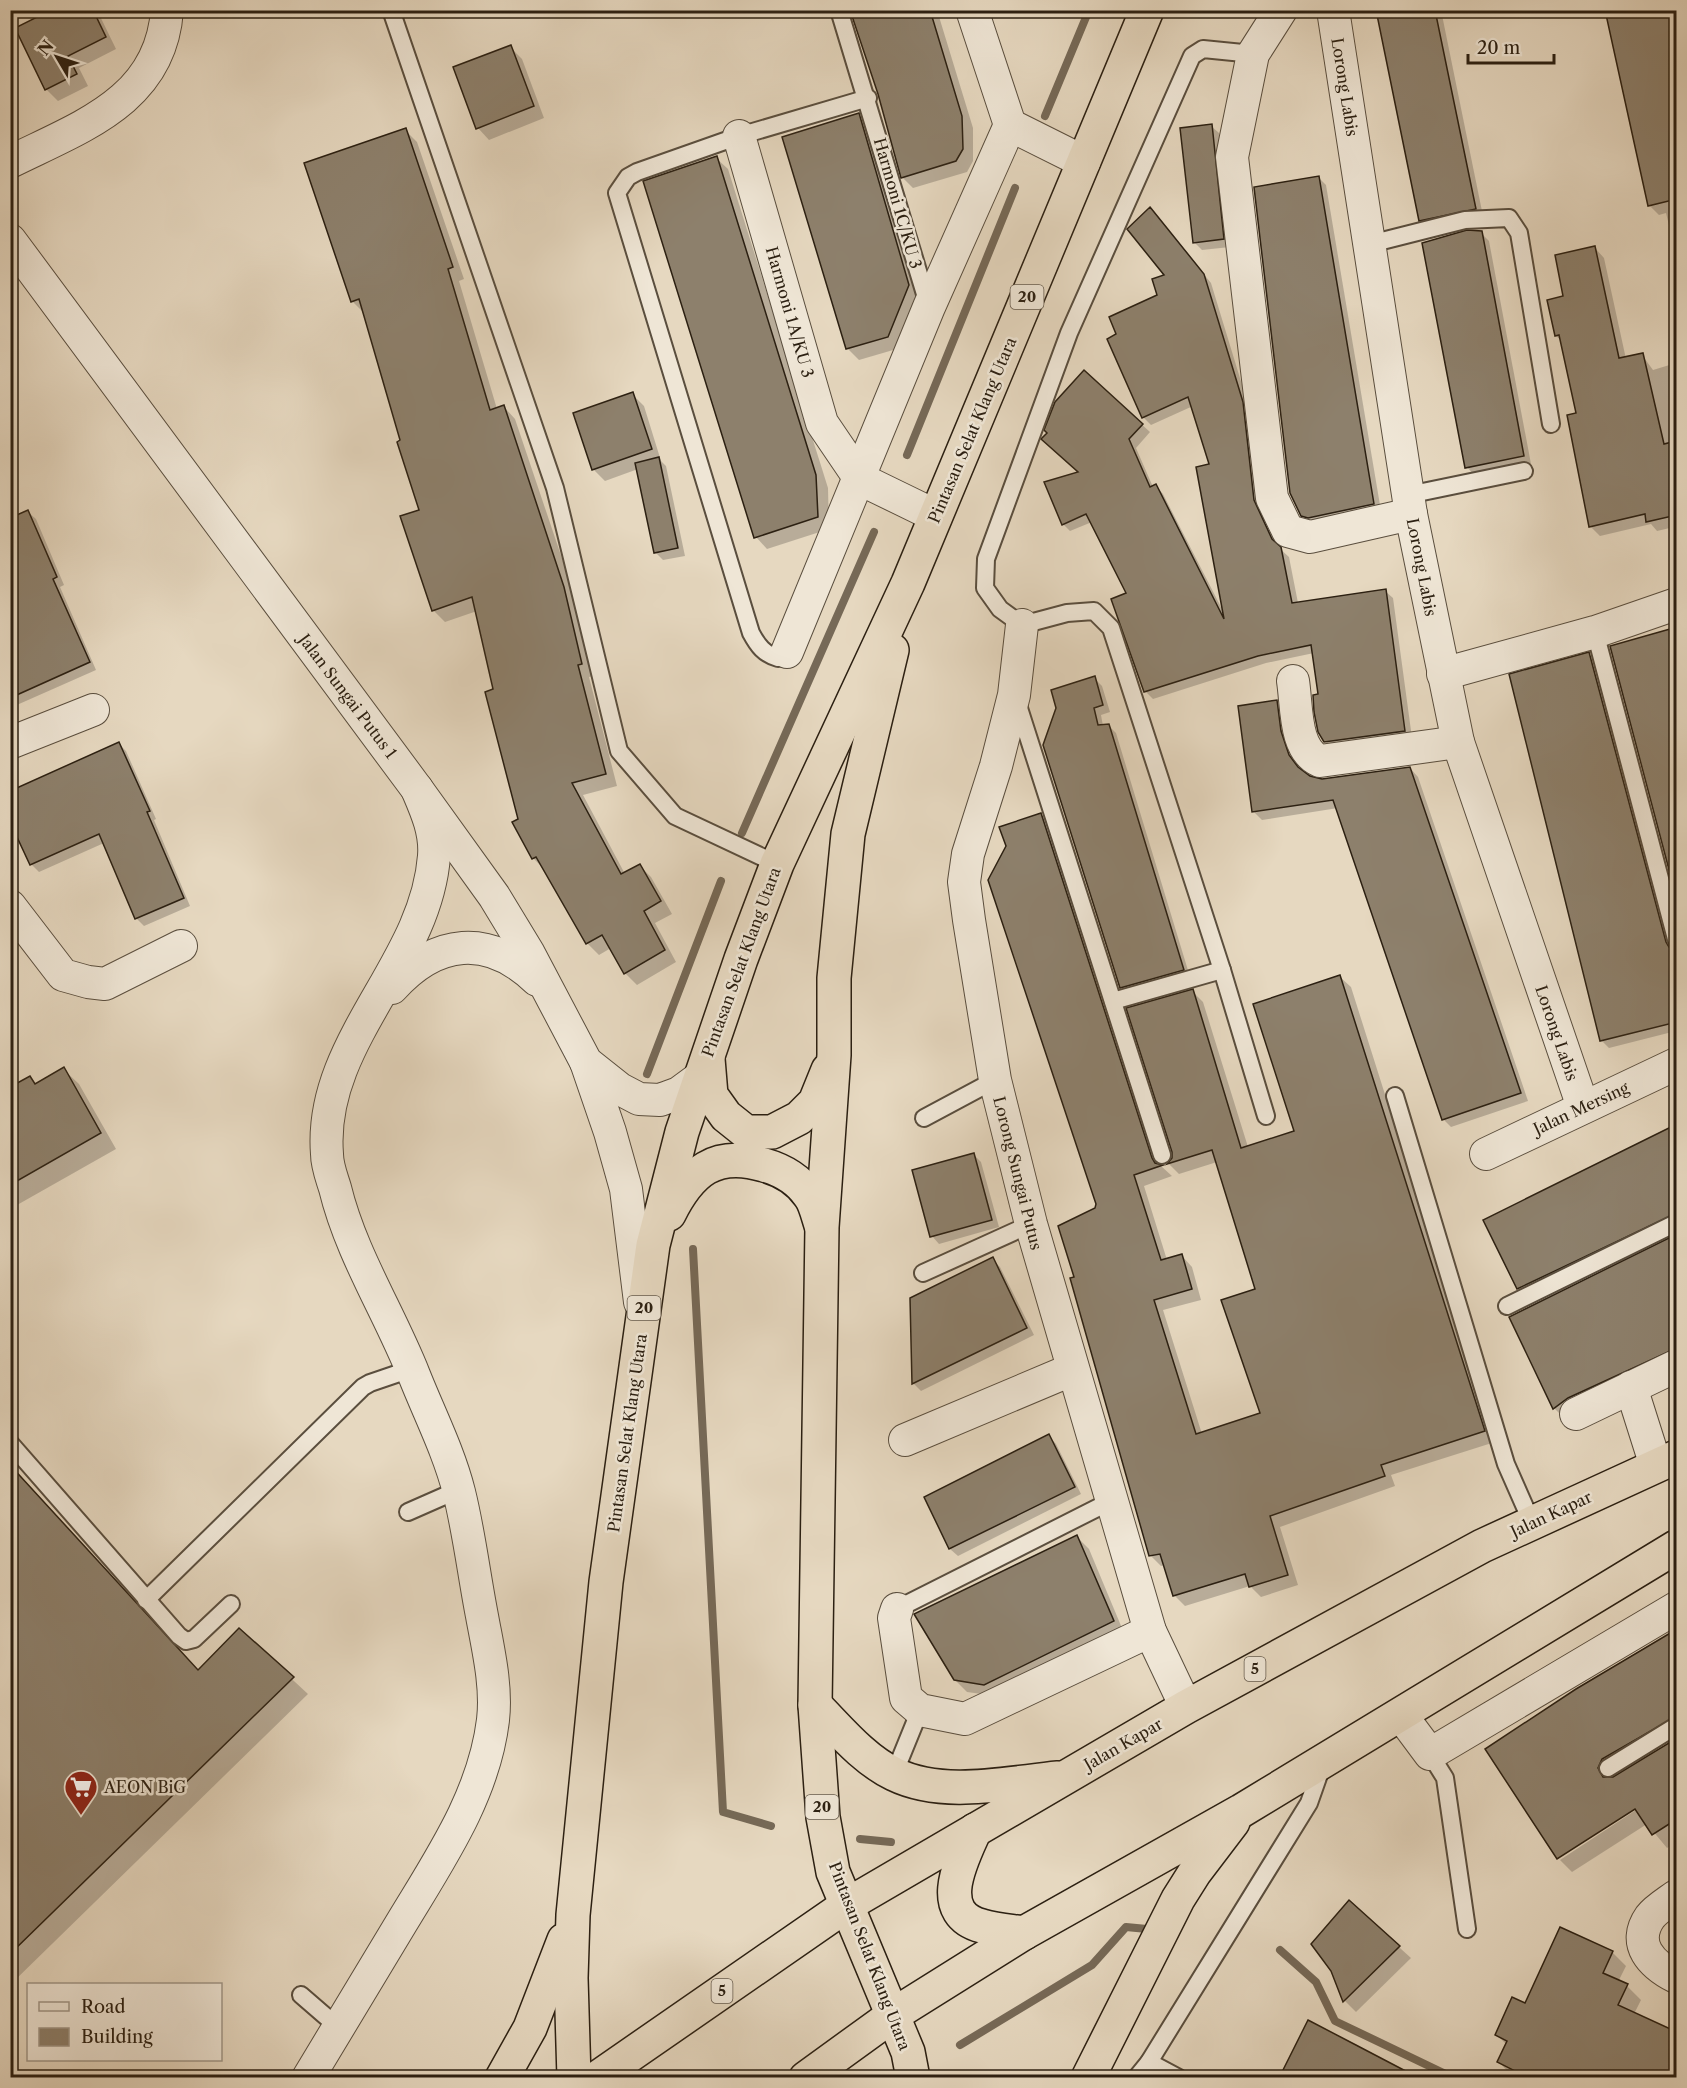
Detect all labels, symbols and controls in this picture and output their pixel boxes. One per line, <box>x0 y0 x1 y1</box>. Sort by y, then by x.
north arrow <box>27 27 87 87</box>
scale bar <box>1468 27 1554 65</box>
text: N <box>33 36 58 59</box>
street label: Lorong Labis <box>1327 36 1363 138</box>
text: 20 m <box>1477 37 1521 59</box>
street label: Harmoni 1C/KU 3 <box>870 135 926 271</box>
street label: Harmoni 1A/KU 3 <box>762 244 818 380</box>
road number: 20 <box>1010 285 1044 309</box>
street label: Pintasan Selat Klang Utara <box>924 333 1021 526</box>
street label: Lorong Labis <box>1403 516 1441 618</box>
street label: Jalan Sungai Putus 1 <box>293 627 401 762</box>
street label: Pintasan Selat Klang Utara <box>697 864 785 1060</box>
street label: Lorong Labis <box>1531 983 1583 1083</box>
street label: Jalan Mersing <box>1527 1077 1632 1140</box>
street label: Lorong Sungai Putus <box>989 1094 1047 1252</box>
road number: 20 <box>628 1296 660 1320</box>
street label: Pintasan Selat Klang Utara <box>603 1332 651 1534</box>
street label: Jalan Kapar <box>1504 1486 1595 1543</box>
road number: 5 <box>1244 1657 1266 1681</box>
street label: Jalan Kapar <box>1078 1713 1166 1776</box>
supermarket icon: AEON BiG <box>63 1769 99 1816</box>
place label: AEON BiG <box>103 1777 186 1797</box>
road number: 20 <box>806 1795 838 1819</box>
street label: Pintasan Selat Klang Utara <box>825 1859 915 2054</box>
road number: 5 <box>712 1979 732 2003</box>
legend <box>27 1983 222 2061</box>
text: Road <box>81 1996 126 2018</box>
text: Building <box>81 2026 153 2048</box>

